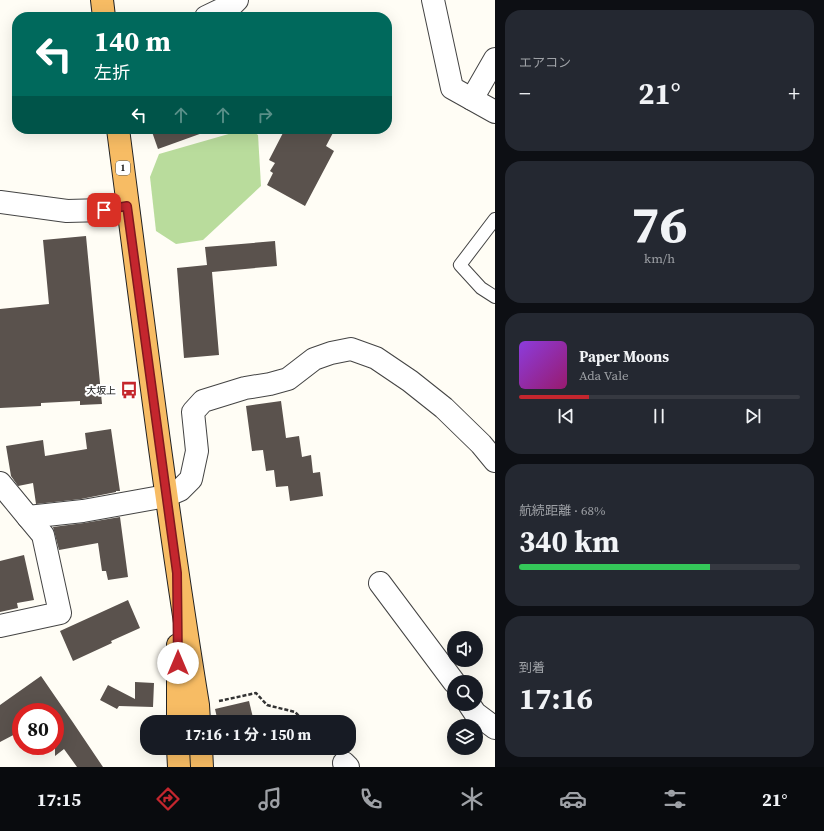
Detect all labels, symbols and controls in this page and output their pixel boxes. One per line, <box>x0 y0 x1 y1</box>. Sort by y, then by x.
text: 140 m <box>94 22 171 60</box>
icon: left <box>28 28 80 80</box>
text: エアコン <box>519 54 571 71</box>
text: 左折 <box>94 60 130 85</box>
text: 21° <box>638 73 681 114</box>
text: − <box>519 78 531 108</box>
text: + <box>788 78 800 108</box>
icon: left <box>128 104 150 126</box>
icon: ahead <box>170 104 192 126</box>
icon: ahead <box>212 104 234 126</box>
icon: right <box>254 104 276 126</box>
road number: 1 <box>116 161 130 175</box>
text: 76 <box>631 188 688 259</box>
pin <box>87 193 121 227</box>
icon: arrive <box>93 199 115 221</box>
text: km/h <box>644 250 675 267</box>
text: Paper Moons <box>579 346 669 367</box>
text: Ada Vale <box>579 367 629 384</box>
bus stop icon: 大坂上 <box>119 380 139 400</box>
place label: 大坂上 <box>86 384 116 397</box>
icon: previous <box>555 405 577 427</box>
icon: pause <box>648 405 670 427</box>
icon: next <box>742 405 764 427</box>
text: 航続距離 · 68% <box>519 502 605 519</box>
text: 340 km <box>519 521 619 562</box>
map controls <box>447 631 483 755</box>
button: sound <box>447 631 483 667</box>
position arrow <box>157 642 199 684</box>
text: 到着 <box>519 659 545 676</box>
button: search <box>447 675 483 711</box>
text: 17:16 <box>519 678 593 719</box>
speed limit sign: 80 <box>12 703 64 755</box>
button: layers <box>447 719 483 755</box>
text: 17:16 · 1 分 · 150 m <box>185 724 311 745</box>
icon: directions <box>154 785 182 813</box>
icon: music <box>256 785 284 813</box>
icon: phone <box>357 785 385 813</box>
icon: climate <box>458 785 486 813</box>
icon: car <box>559 785 587 813</box>
icon: filters <box>661 785 689 813</box>
text: 17:15 <box>37 787 81 812</box>
text: 21° <box>762 787 787 812</box>

